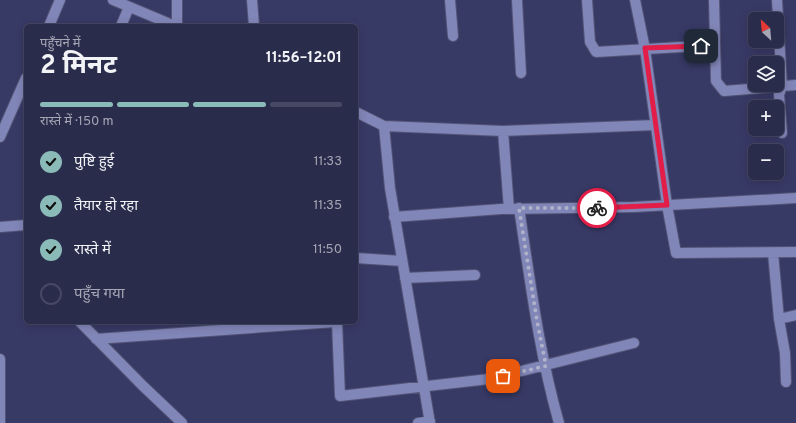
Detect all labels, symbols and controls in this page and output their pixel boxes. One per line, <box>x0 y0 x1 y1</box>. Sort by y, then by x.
north arrow <box>748 12 784 48</box>
map controls <box>748 12 784 180</box>
pin <box>684 29 718 63</box>
icon: home <box>690 35 712 57</box>
text: पहुँचने में <box>40 36 81 52</box>
text: 11:56–12:01 <box>266 49 342 68</box>
text: 2 मिनट <box>40 50 117 83</box>
button: layers <box>748 56 784 92</box>
button: + <box>748 100 784 136</box>
text: रास्ते में · 150 m <box>40 114 113 130</box>
button: − <box>748 144 784 180</box>
icon: check <box>40 151 62 173</box>
text: पुष्टि हुई <box>74 153 114 172</box>
text: 11:33 <box>314 154 342 170</box>
courier <box>577 188 617 228</box>
icon: check <box>40 195 62 217</box>
text: तैयार हो रहा <box>74 197 138 216</box>
icon: bike <box>586 197 608 219</box>
text: 11:35 <box>313 198 342 214</box>
icon: check <box>40 239 62 261</box>
text: रास्ते में <box>74 241 111 260</box>
text: 11:50 <box>313 242 342 258</box>
text: पहुँच गया <box>74 285 125 304</box>
pin <box>486 359 520 393</box>
icon: bag <box>492 365 514 387</box>

